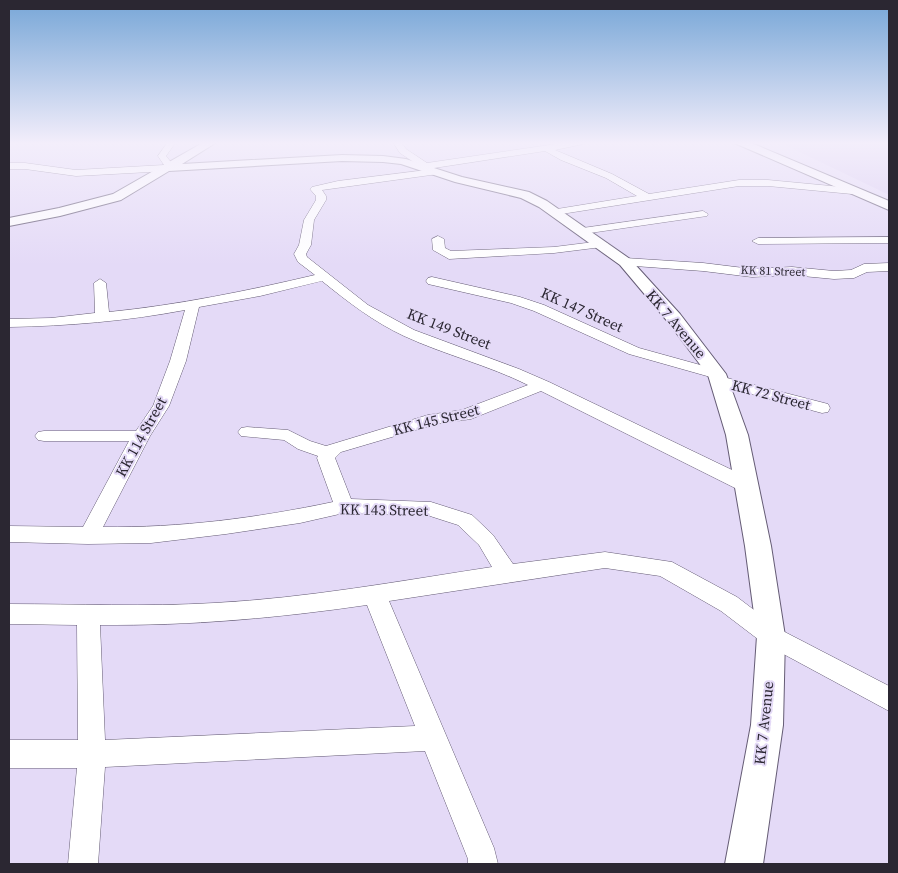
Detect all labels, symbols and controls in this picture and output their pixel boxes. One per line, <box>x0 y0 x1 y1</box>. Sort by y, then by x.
street label: KK 81 Street <box>740 262 806 280</box>
street label: KK 147 Street <box>538 282 627 337</box>
street label: KK 7 Avenue <box>641 285 712 363</box>
street label: KK 149 Street <box>404 303 494 354</box>
street label: KK 72 Street <box>729 374 813 415</box>
street label: KK 114 Street <box>110 393 171 480</box>
street label: KK 145 Street <box>391 399 481 440</box>
street label: KK 143 Street <box>340 498 428 521</box>
street label: KK 7 Avenue <box>749 680 778 766</box>

